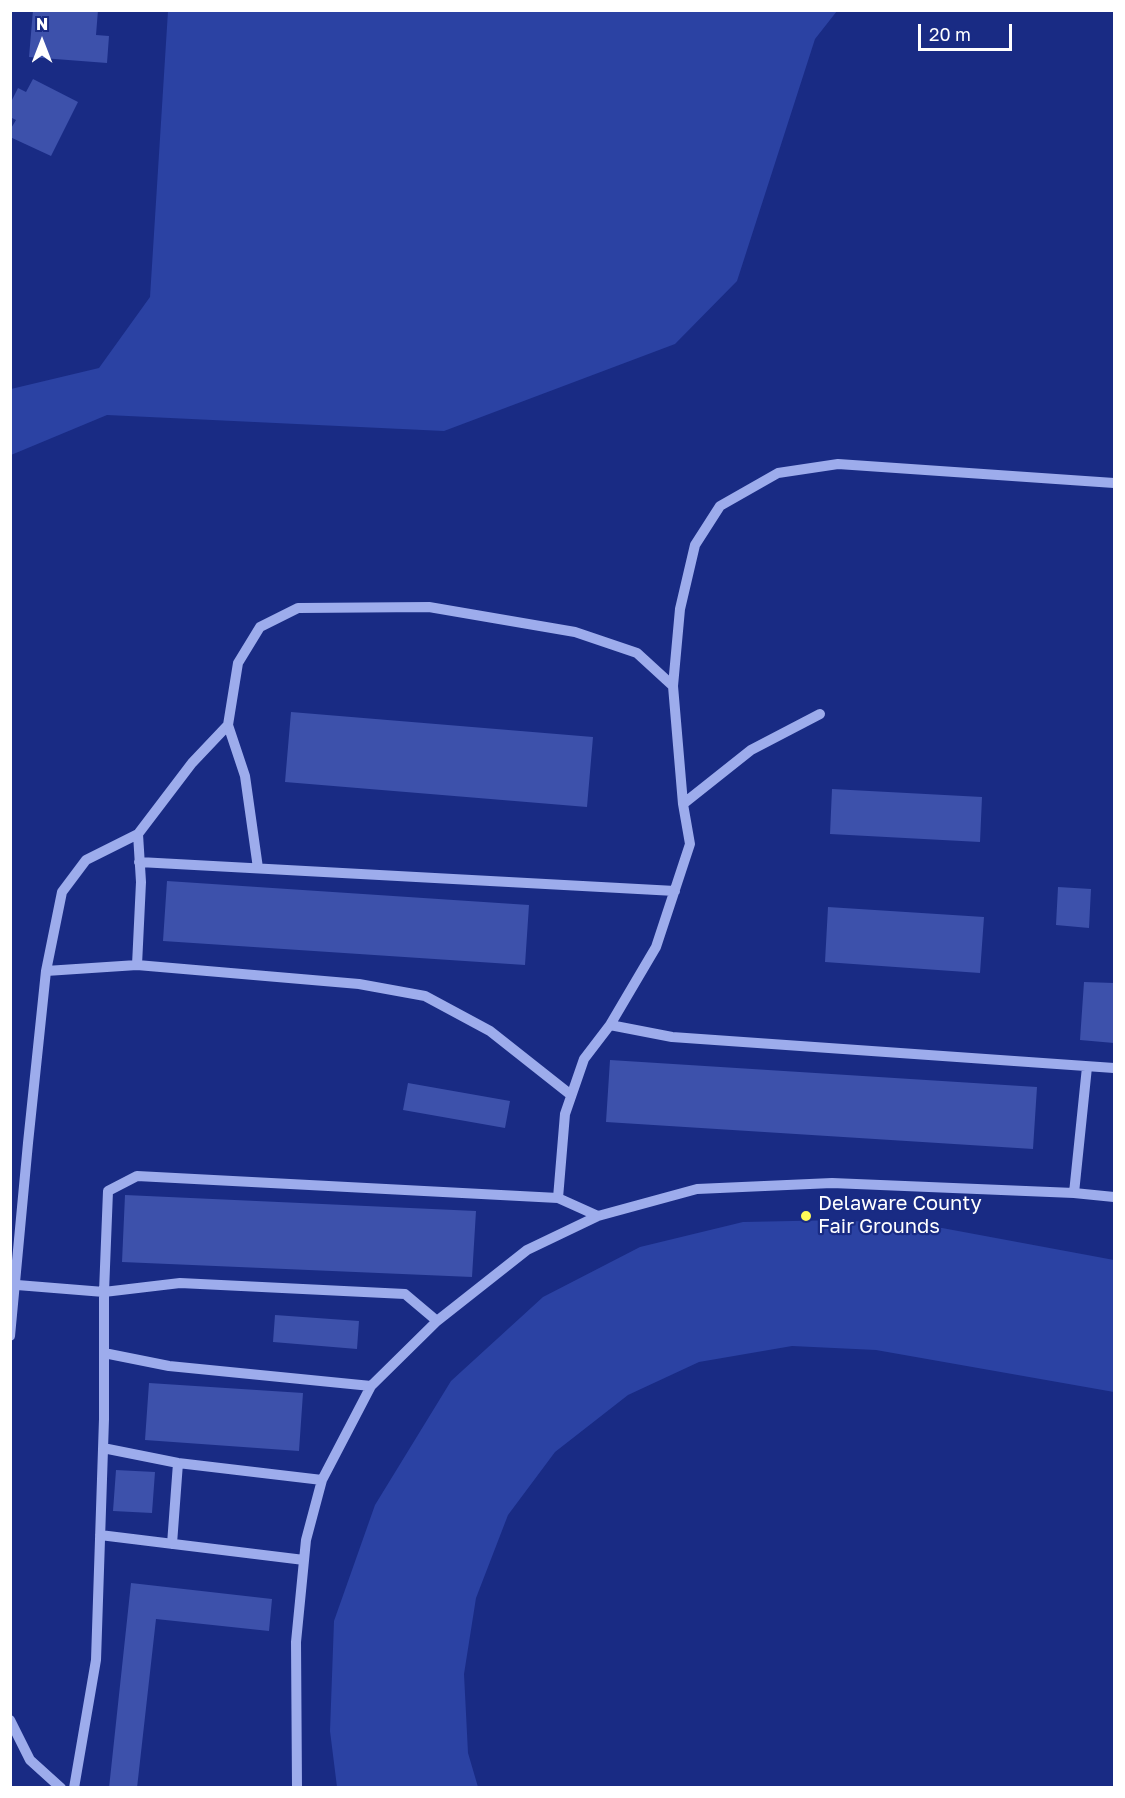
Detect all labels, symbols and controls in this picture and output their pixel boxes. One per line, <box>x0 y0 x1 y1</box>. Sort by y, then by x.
north arrow <box>12 12 72 72</box>
scale bar <box>921 12 1016 50</box>
text: N <box>36 14 48 34</box>
text: 20 m <box>929 23 971 45</box>
place label: Delaware County Fair Grounds <box>818 1192 982 1239</box>
marker: Delaware County Fair Grounds <box>799 1209 813 1223</box>

